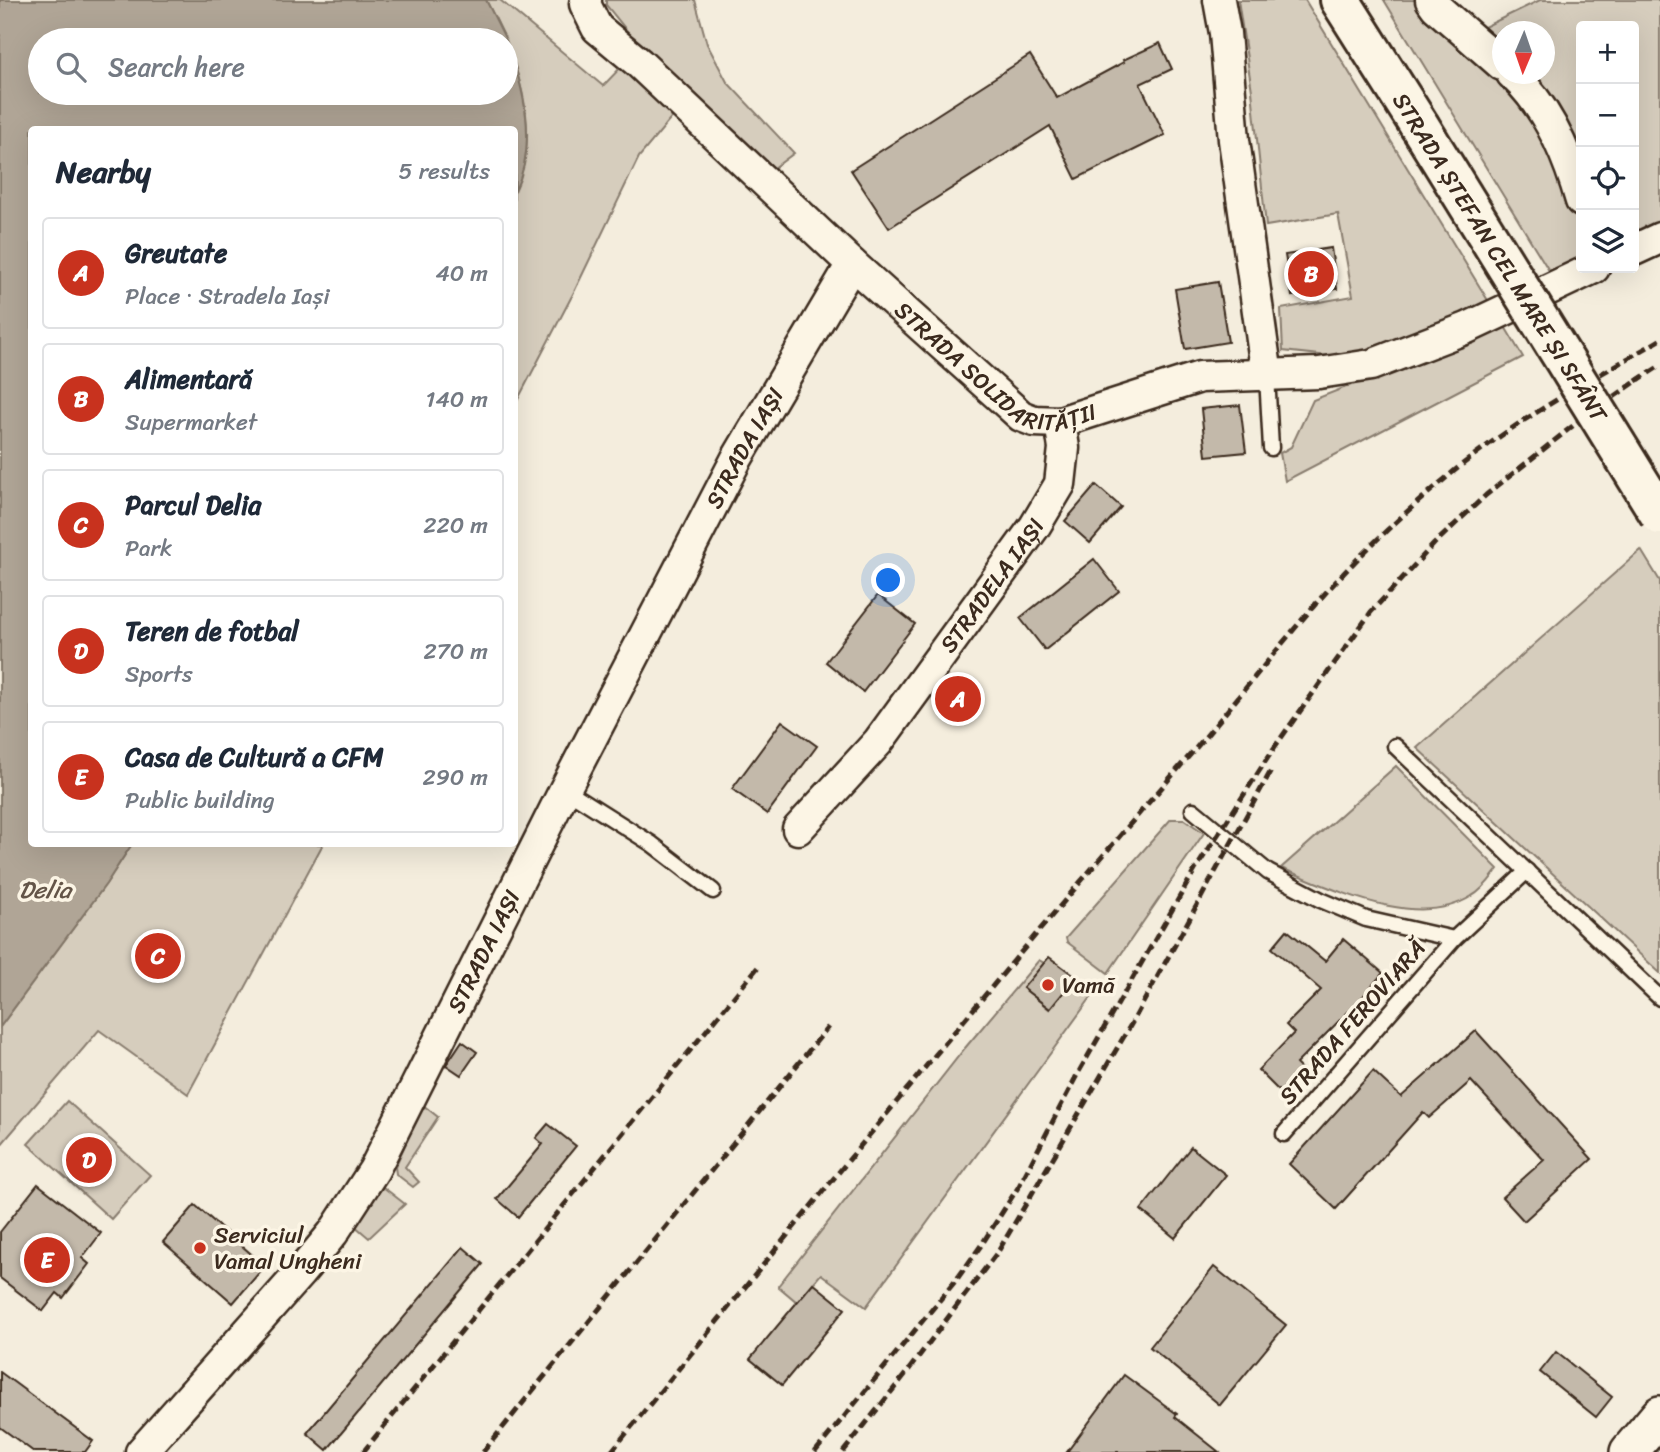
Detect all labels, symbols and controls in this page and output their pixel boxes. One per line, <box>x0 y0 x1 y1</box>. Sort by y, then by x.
north arrow <box>1492 21 1555 84</box>
map controls <box>1576 21 1639 273</box>
button: + <box>1576 21 1639 84</box>
search box <box>28 28 518 105</box>
text: Search here <box>108 44 245 90</box>
icon: search <box>52 48 90 86</box>
street label: STRADA ȘTEFAN CEL MARE ȘI SFÂNT <box>1381 84 1619 432</box>
button: − <box>1576 84 1639 147</box>
text: Nearby <box>56 145 151 199</box>
button: locate <box>1576 147 1639 210</box>
text: 5 results <box>399 151 490 192</box>
button: layers <box>1576 210 1639 273</box>
text: Greutate <box>125 230 227 276</box>
pin: B <box>1288 248 1334 300</box>
text: A <box>73 253 89 294</box>
text: 40 m <box>435 253 488 294</box>
text: Place · Stradela Iași <box>125 276 330 317</box>
street label: STRADA SOLIDARITĂȚII <box>885 291 1102 444</box>
text: Alimentară <box>125 356 252 402</box>
text: B <box>74 379 88 420</box>
text: 140 m <box>426 379 488 420</box>
street label: STRADA IAȘI <box>694 380 796 516</box>
text: Supermarket <box>125 402 257 443</box>
text: Parcul Delia <box>125 482 261 528</box>
text: C <box>74 505 88 546</box>
text: 220 m <box>423 505 488 546</box>
street label: STRADELA IAȘI <box>929 510 1056 662</box>
text: Park <box>125 528 172 569</box>
your location <box>871 563 905 597</box>
text: Teren de fotbal <box>125 608 299 654</box>
text: D <box>74 631 88 672</box>
text: 270 m <box>423 631 488 672</box>
text: Sports <box>125 654 193 695</box>
pin: A <box>935 673 981 725</box>
text: Casa de Cultură a CFM <box>125 734 384 780</box>
text: E <box>75 757 87 798</box>
text: 290 m <box>422 757 488 798</box>
text: Public building <box>125 780 275 821</box>
water label: Delia <box>19 869 73 911</box>
street label: STRADA IAȘI <box>436 883 532 1021</box>
street label: STRADA FEROVIARĂ <box>1268 929 1438 1115</box>
pin: C <box>135 930 181 982</box>
place label: Vamă <box>1062 965 1116 1006</box>
marker: Vamă <box>1040 977 1056 993</box>
pin: D <box>66 1134 112 1186</box>
place label: Serviciul Vamal Ungheni <box>214 1215 362 1282</box>
pin: E <box>24 1234 70 1286</box>
marker: Serviciul Vamal Ungheni <box>192 1240 208 1256</box>

